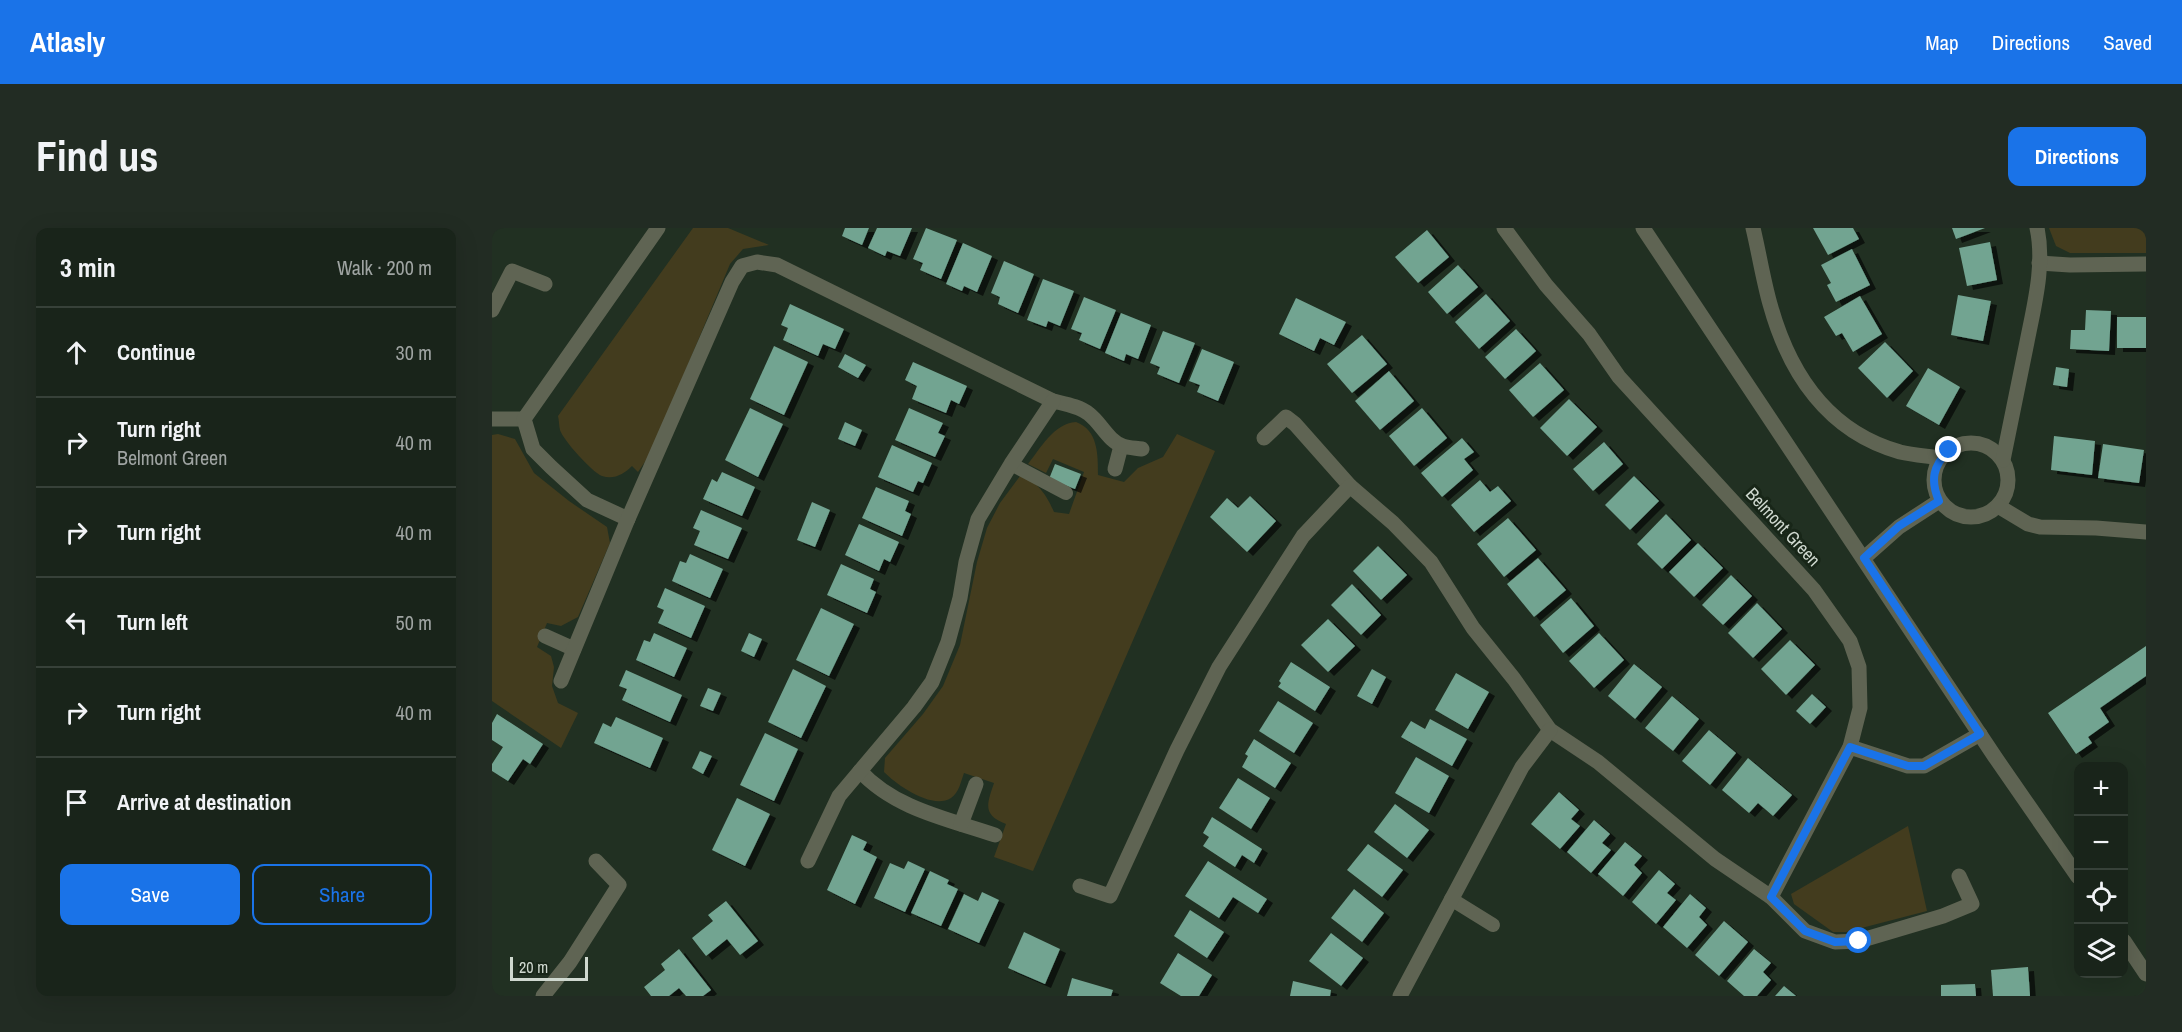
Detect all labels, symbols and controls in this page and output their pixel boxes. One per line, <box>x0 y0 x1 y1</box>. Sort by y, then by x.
text: Atlasly <box>30 23 105 61</box>
text: Map <box>1925 28 1959 57</box>
text: Directions <box>1992 28 2070 57</box>
text: Saved <box>2103 28 2152 57</box>
button: Directions <box>2008 127 2146 186</box>
text: Find us <box>36 128 158 184</box>
text: 3 min <box>60 250 116 285</box>
text: Walk · 200 m <box>337 254 432 281</box>
icon: ahead <box>60 336 93 369</box>
text: Continue <box>117 337 195 367</box>
text: 30 m <box>396 339 432 366</box>
text: Turn right <box>117 414 201 444</box>
icon: right <box>60 426 93 459</box>
text: 40 m <box>396 429 432 456</box>
route end <box>1935 436 1961 462</box>
text: Belmont Green <box>117 444 227 471</box>
street label: Belmont Green <box>1740 482 1826 571</box>
icon: right <box>60 516 93 549</box>
text: Turn right <box>117 517 201 547</box>
text: 40 m <box>396 519 432 546</box>
icon: left <box>60 606 93 639</box>
text: Turn left <box>117 607 188 637</box>
text: 50 m <box>396 609 432 636</box>
icon: right <box>60 696 93 729</box>
text: Turn right <box>117 697 201 727</box>
text: 40 m <box>396 699 432 726</box>
map controls <box>2074 762 2128 978</box>
button: + <box>2074 762 2128 816</box>
icon: arrive <box>60 786 93 819</box>
text: Arrive at destination <box>117 787 291 817</box>
button: − <box>2074 816 2128 870</box>
button: Save <box>60 864 240 925</box>
button: Share <box>252 864 432 925</box>
button: locate <box>2074 870 2128 924</box>
button: layers <box>2074 924 2128 978</box>
route start <box>1845 927 1871 953</box>
scale bar <box>510 954 588 982</box>
text: 20 m <box>519 956 548 978</box>

